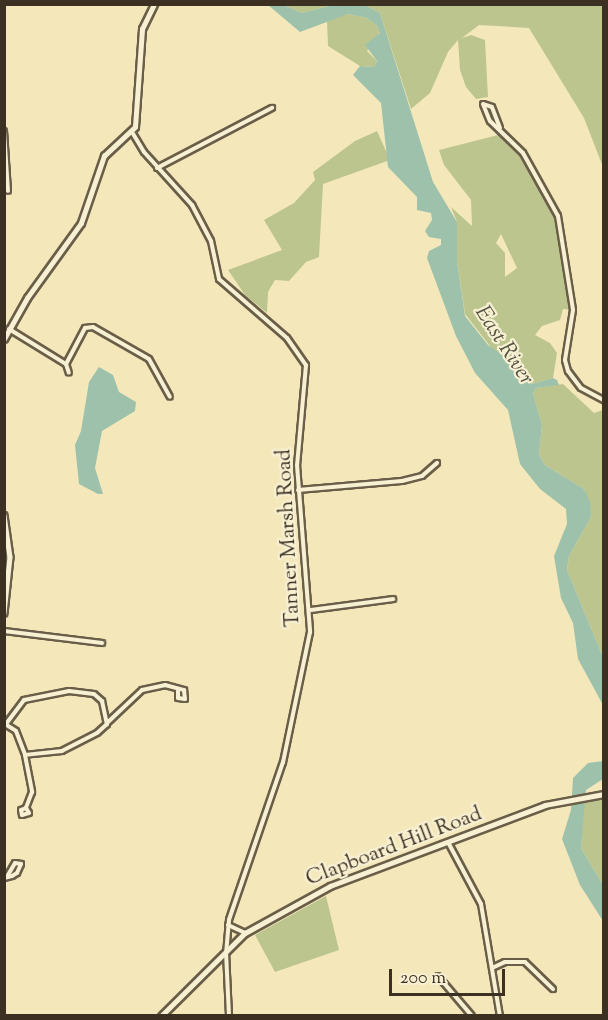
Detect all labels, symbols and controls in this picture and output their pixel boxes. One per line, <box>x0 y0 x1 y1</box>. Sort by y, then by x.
water label: East River <box>468 301 538 391</box>
street label: Tanner Marsh Road <box>272 448 306 628</box>
street label: Clapboard Hill Road <box>303 802 485 892</box>
scale bar <box>392 957 508 995</box>
text: 200 m <box>400 966 446 992</box>

